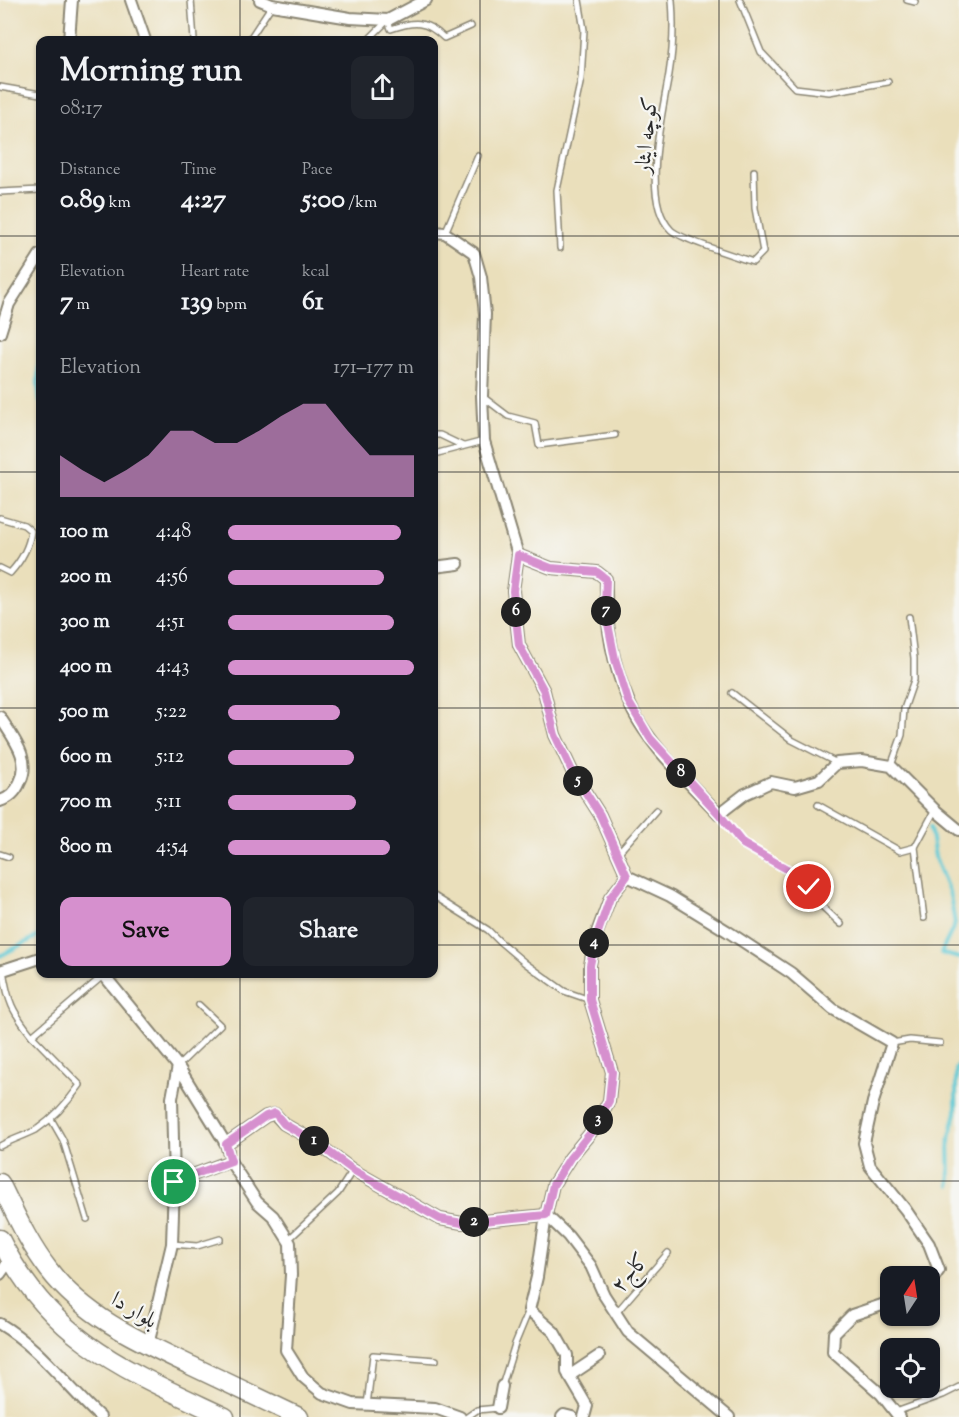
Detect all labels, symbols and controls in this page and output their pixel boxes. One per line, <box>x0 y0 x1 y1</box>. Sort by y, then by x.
text: Morning run <box>60 48 242 96</box>
button: share <box>351 56 414 119</box>
text: 08:17 <box>60 95 103 124</box>
street label: کوچه ایثار <box>628 95 668 177</box>
text: Distance <box>60 159 120 182</box>
text: Time <box>181 159 217 182</box>
text: Pace <box>302 159 333 182</box>
text: 0.89 <box>60 182 105 219</box>
text: 4:27 <box>181 182 226 219</box>
text: 5:00 <box>302 182 345 219</box>
text: km <box>105 192 131 215</box>
text: /km <box>345 192 377 215</box>
text: Elevation <box>60 261 125 284</box>
text: Heart rate <box>181 261 249 284</box>
text: kcal <box>302 261 330 284</box>
text: 7 <box>60 284 73 321</box>
text: 139 <box>181 284 213 321</box>
text: 61 <box>302 284 324 321</box>
text: m <box>73 294 90 317</box>
text: bpm <box>213 294 247 317</box>
text: Elevation <box>60 354 141 383</box>
text: 171–177 m <box>333 354 414 383</box>
text: 100 m <box>60 518 109 547</box>
text: 4:48 <box>156 518 191 547</box>
text: 200 m <box>60 563 111 592</box>
text: 4:56 <box>156 563 188 592</box>
pin: 7 <box>591 596 621 626</box>
pin: 6 <box>501 597 531 627</box>
text: 7 <box>602 599 610 622</box>
text: 6 <box>512 600 520 623</box>
text: 300 m <box>60 608 110 637</box>
text: 4:51 <box>156 608 185 637</box>
text: 400 m <box>60 653 112 682</box>
text: 4:43 <box>156 653 189 682</box>
text: 500 m <box>60 698 109 727</box>
text: 5:22 <box>156 698 187 727</box>
text: 600 m <box>60 743 112 772</box>
text: 5:12 <box>156 743 184 772</box>
pin: 8 <box>666 758 696 788</box>
text: 8 <box>677 761 685 784</box>
pin: 5 <box>563 766 593 796</box>
text: 5 <box>575 769 581 792</box>
text: 700 m <box>60 788 112 817</box>
text: 5:11 <box>156 788 182 817</box>
text: 800 m <box>60 833 112 862</box>
text: 4:54 <box>156 833 188 862</box>
pin <box>783 861 834 912</box>
icon: check <box>792 870 825 903</box>
button: Save <box>60 897 231 966</box>
button: Share <box>243 897 414 966</box>
pin: 4 <box>579 928 609 958</box>
text: 4 <box>590 931 598 954</box>
pin: 3 <box>583 1105 613 1135</box>
text: 3 <box>595 1108 601 1131</box>
pin: 1 <box>299 1126 329 1156</box>
text: 1 <box>311 1129 317 1152</box>
pin <box>148 1156 199 1207</box>
icon: arrive <box>157 1165 190 1198</box>
pin: 2 <box>459 1207 489 1237</box>
text: 2 <box>470 1210 478 1233</box>
street label: کاج۲ <box>605 1247 659 1302</box>
north arrow <box>880 1266 940 1326</box>
map controls <box>880 1266 940 1398</box>
street label: بلوار دا <box>104 1285 163 1338</box>
button: locate <box>880 1338 940 1398</box>

